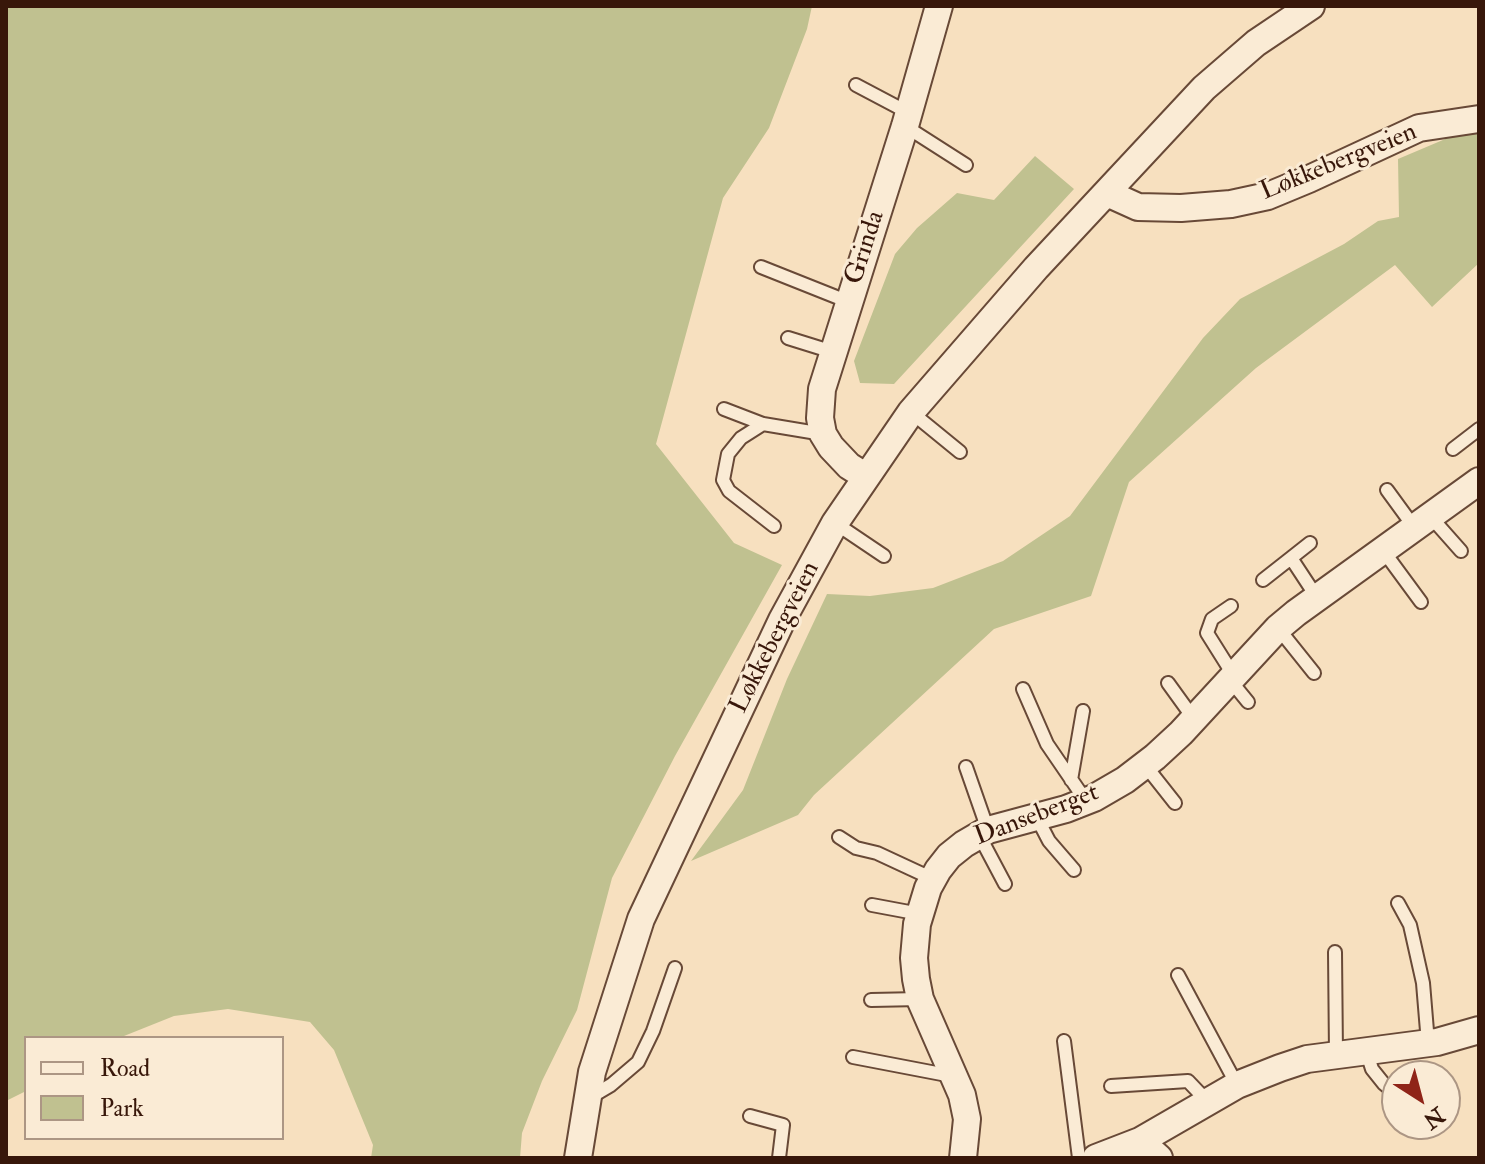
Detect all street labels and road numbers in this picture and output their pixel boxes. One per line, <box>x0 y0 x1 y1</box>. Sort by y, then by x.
street label: Løkkebergveien <box>1256 117 1422 209</box>
street label: Grinda <box>840 207 892 289</box>
street label: Løkkebergveien <box>724 557 828 719</box>
street label: Danseberget <box>971 778 1103 854</box>

